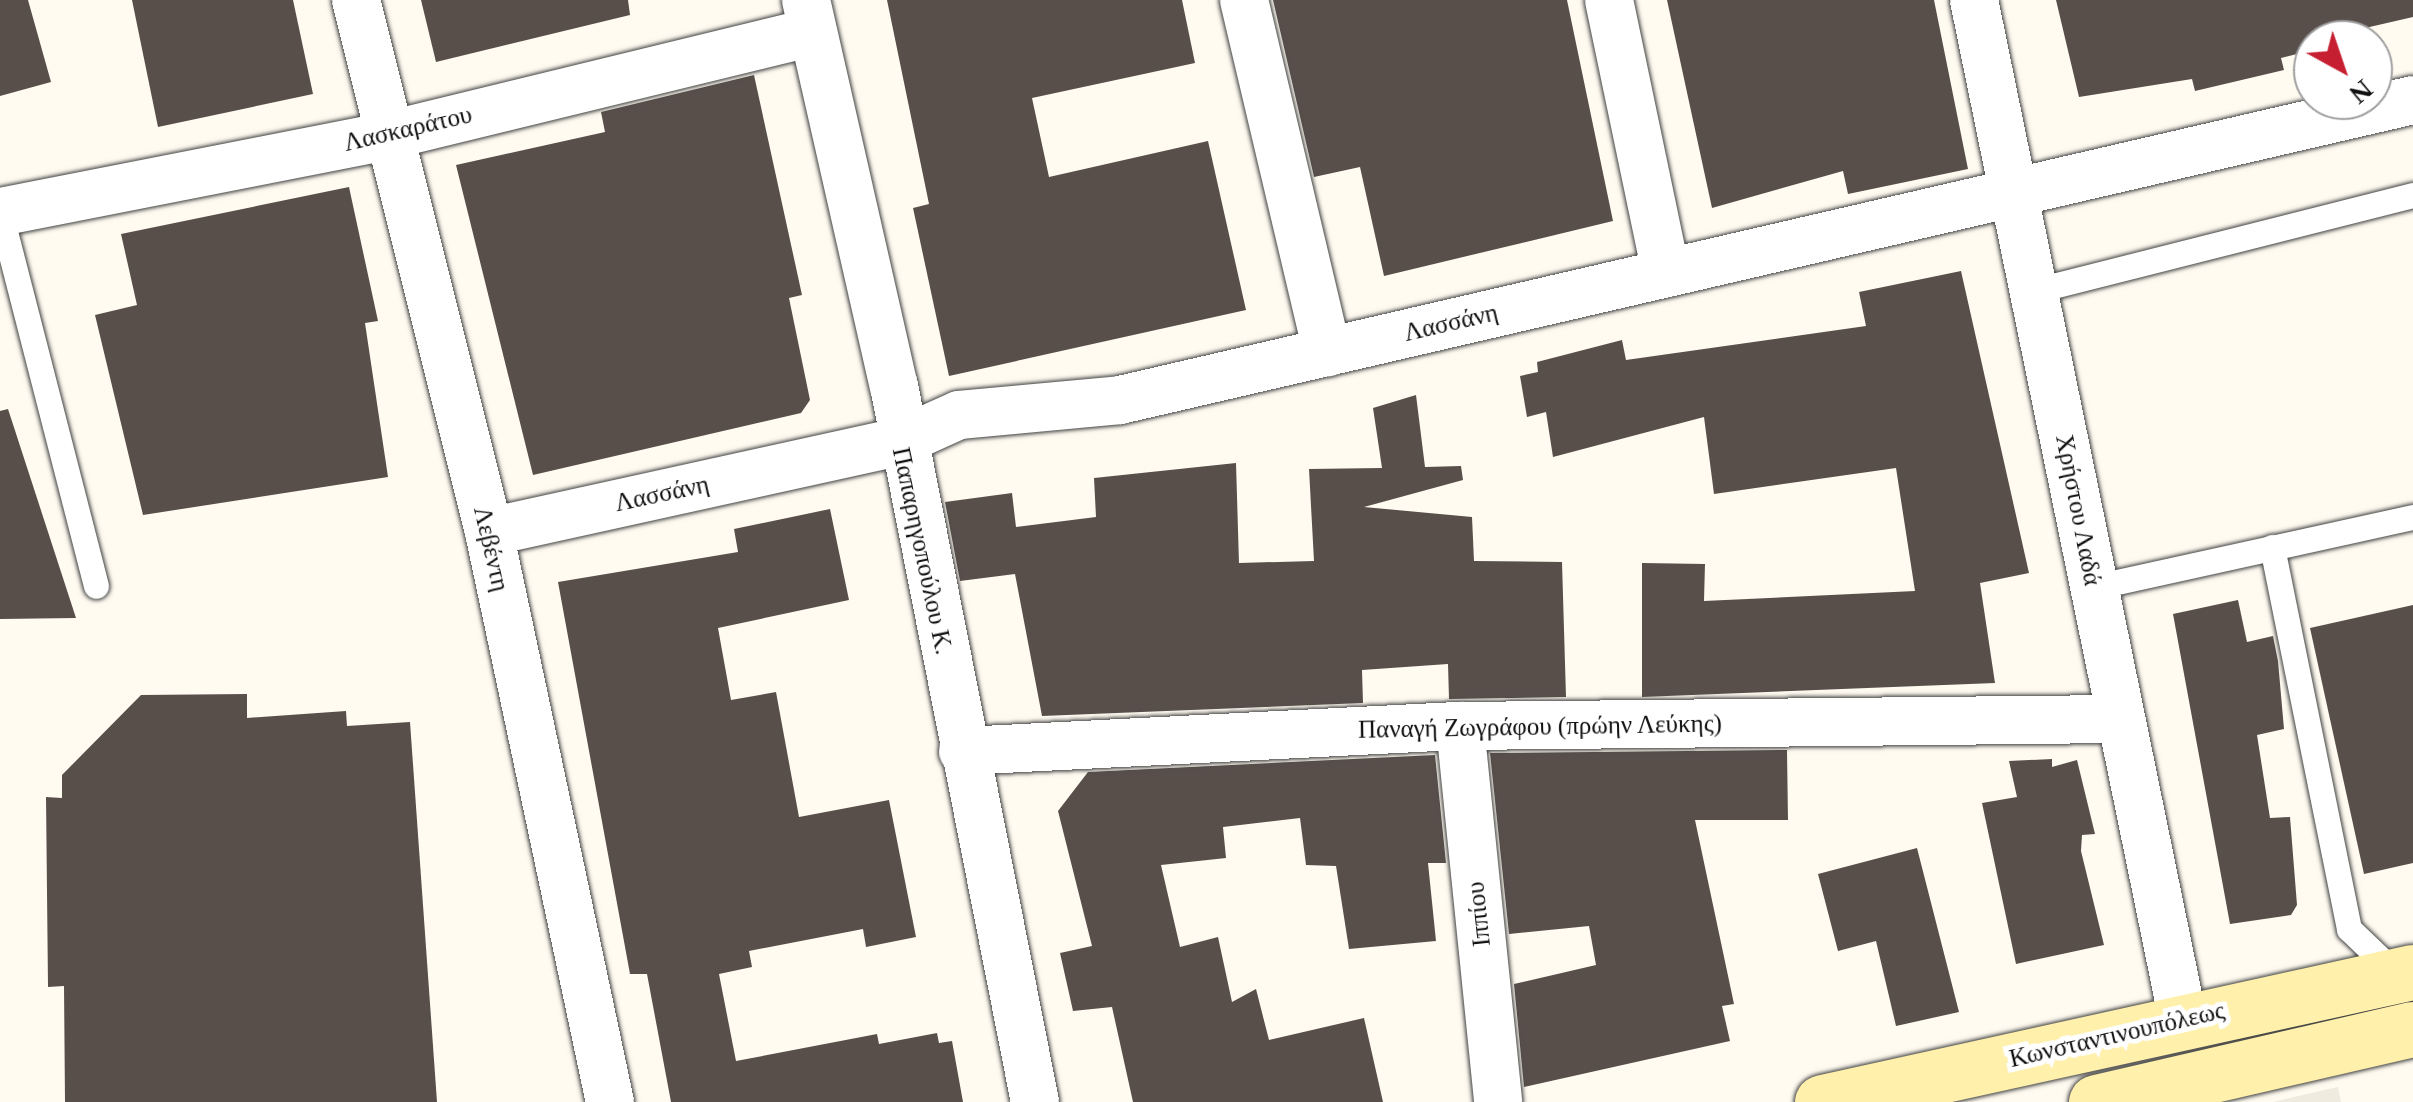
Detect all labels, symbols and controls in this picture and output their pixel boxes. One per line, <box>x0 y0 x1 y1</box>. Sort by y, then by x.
north arrow <box>2293 20 2393 120</box>
text: N <box>2344 73 2379 110</box>
street label: Λασκαράτου <box>341 100 475 158</box>
street label: Λασσάνη <box>1401 298 1501 348</box>
street label: Χρήστου Λαδά <box>2049 431 2107 589</box>
street label: Παπαρηγοπούλου Κ. <box>885 445 959 657</box>
street label: Λασσάνη <box>612 469 712 519</box>
street label: Λεβέντη <box>467 504 515 594</box>
street label: Παναγή Ζωγράφου (πρώην Λεύκης) <box>1357 709 1723 745</box>
street label: Ιππίου <box>1461 880 1497 948</box>
street label: Κωνσταντινουπόλεως <box>2007 996 2227 1074</box>

